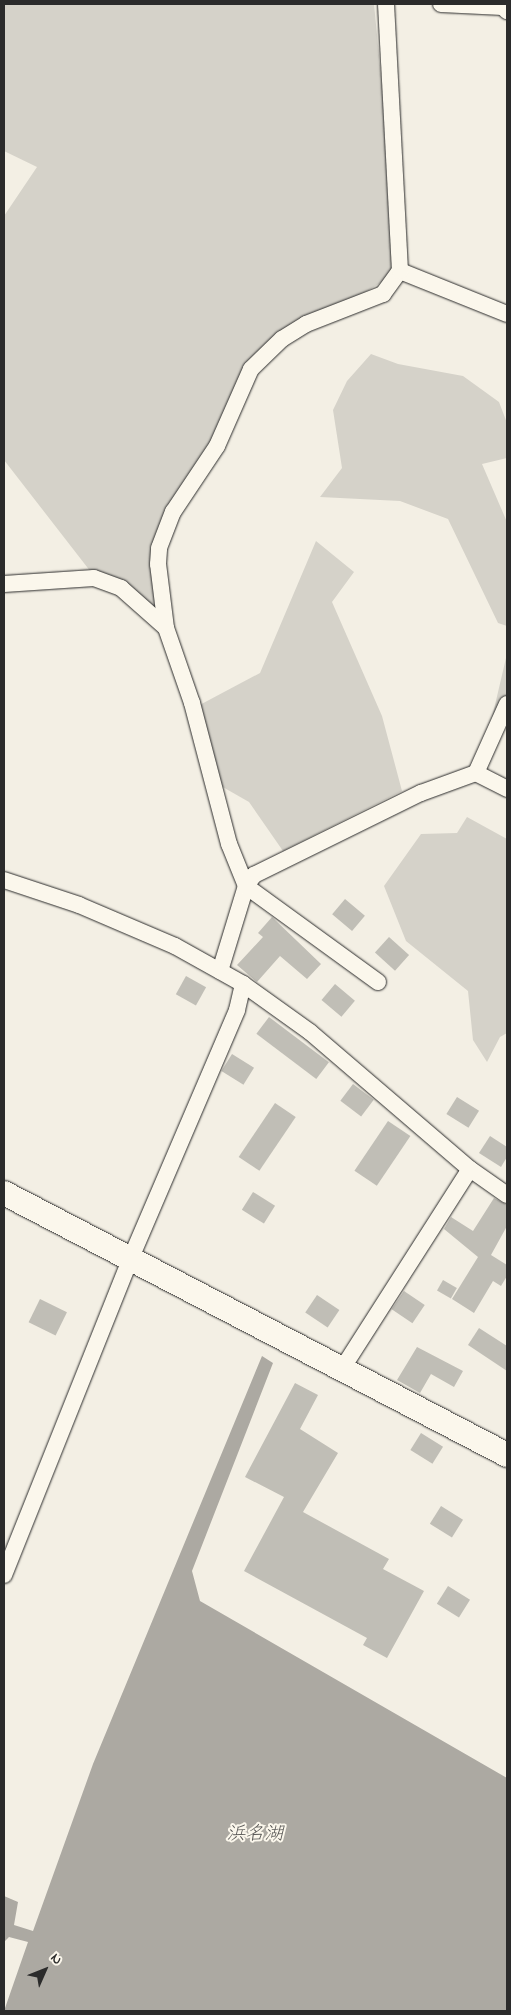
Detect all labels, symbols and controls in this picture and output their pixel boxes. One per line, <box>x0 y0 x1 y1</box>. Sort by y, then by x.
water label: 浜名湖 <box>227 1824 283 1846</box>
north arrow <box>20 1945 70 1995</box>
text: N <box>45 1949 67 1970</box>

